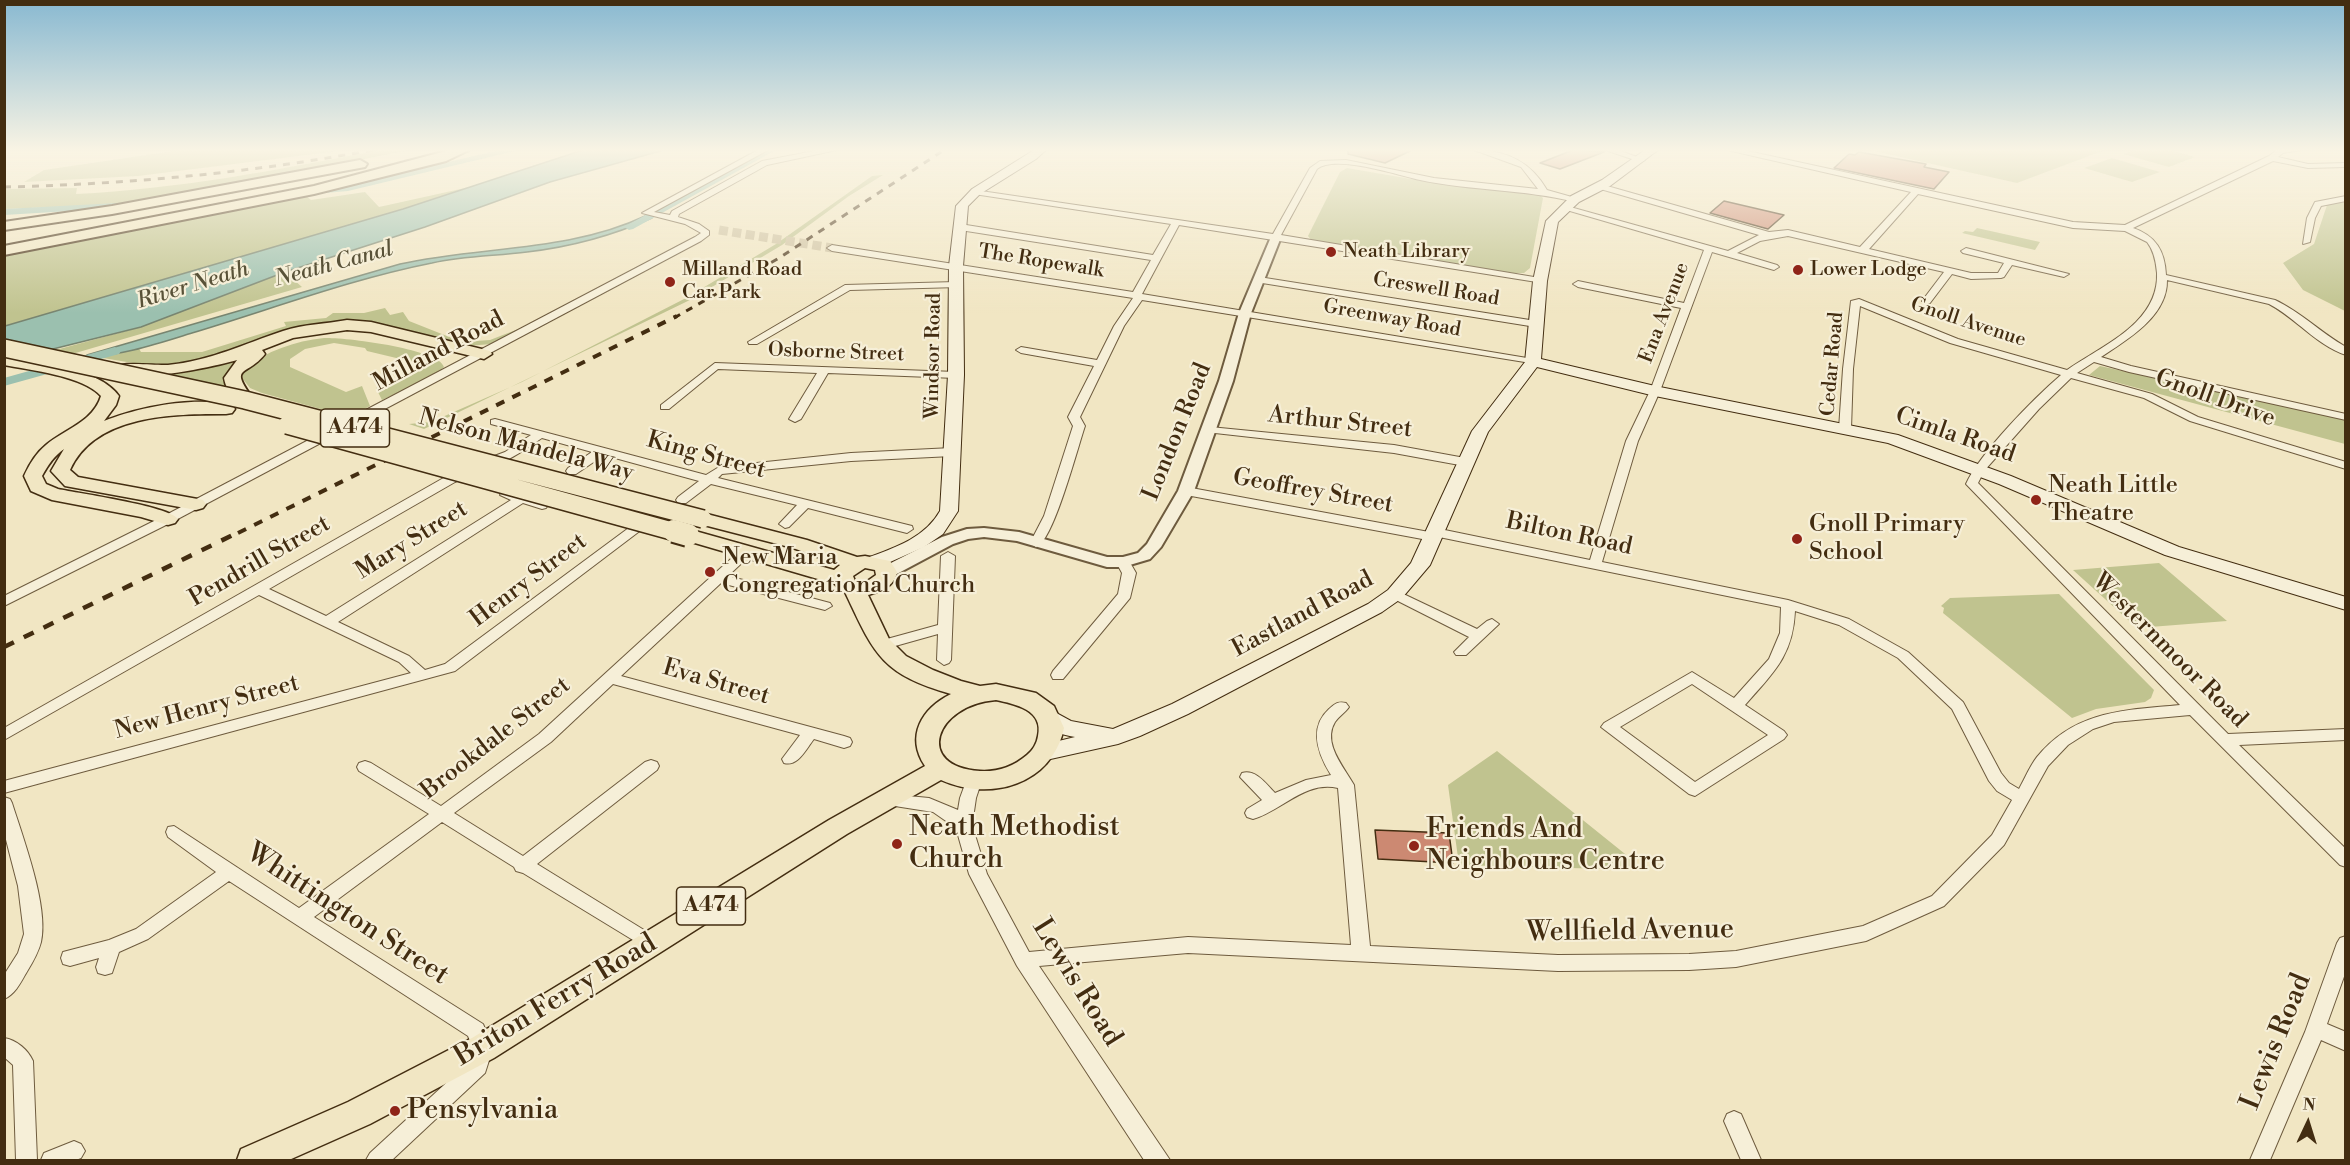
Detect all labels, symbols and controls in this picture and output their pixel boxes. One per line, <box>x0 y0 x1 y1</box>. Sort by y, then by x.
water label: Neath Canal <box>272 236 396 294</box>
street label: The Ropewalk <box>977 240 1105 284</box>
place label: Neath Library <box>1343 240 1470 264</box>
marker: Neath Library <box>1324 245 1338 259</box>
water label: River Neath <box>134 256 252 316</box>
place label: Milland Road Car Park <box>682 258 802 305</box>
place label: Lower Lodge <box>1810 258 1927 282</box>
street label: Ena Avenue <box>1635 259 1695 367</box>
marker: Lower Lodge <box>1791 263 1805 277</box>
street label: Creswell Road <box>1371 268 1501 312</box>
marker: Milland Road Car Park <box>663 275 677 289</box>
street label: Windsor Road <box>921 293 947 419</box>
street label: Gnoll Avenue <box>1907 293 2029 353</box>
street label: Greenway Road <box>1321 295 1463 343</box>
street label: Milland Road <box>369 305 509 399</box>
street label: Cedar Road <box>1816 311 1850 417</box>
street label: Osborne Street <box>767 339 905 367</box>
street label: London Road <box>1137 359 1219 505</box>
street label: Gnoll Drive <box>2151 364 2279 434</box>
street label: Arthur Street <box>1267 401 1413 445</box>
street label: Cimla Road <box>1891 402 2019 470</box>
street label: Nelson Mandela Way <box>415 403 637 489</box>
road number: A474 <box>320 409 389 447</box>
street label: King Street <box>643 426 769 486</box>
street label: Geoffrey Street <box>1231 464 1395 520</box>
place label: Neath Little Theatre <box>2048 472 2178 528</box>
marker: Neath Little Theatre <box>2029 493 2043 507</box>
street label: Mary Street <box>351 495 473 587</box>
street label: Bilton Road <box>1503 508 1635 562</box>
street label: Pendrill Street <box>184 510 336 614</box>
place label: Gnoll Primary School <box>1809 511 1965 567</box>
street label: Henry Street <box>465 528 593 634</box>
marker: Gnoll Primary School <box>1790 532 1804 546</box>
place label: New Maria Congregational Church <box>722 544 975 600</box>
marker: New Maria Congregational Church <box>703 565 717 579</box>
street label: Eastland Road <box>1227 566 1379 664</box>
street label: Westernmoor Road <box>2085 567 2253 735</box>
street label: Eva Street <box>659 654 773 712</box>
street label: New Henry Street <box>112 670 302 746</box>
street label: Brookdale Street <box>416 672 576 806</box>
place label: Neath Methodist Church <box>909 811 1120 877</box>
place label: Friends And Neighbours Centre <box>1426 813 1665 879</box>
street label: Whittington Street <box>239 837 455 993</box>
marker: Neath Methodist Church <box>890 837 904 851</box>
marker: Friends And Neighbours Centre <box>1407 839 1421 853</box>
road number: A474 <box>676 887 746 925</box>
street label: Lewis Road <box>1024 913 1128 1053</box>
street label: Wellfield Avenue <box>1526 913 1734 951</box>
street label: Briton Ferry Road <box>449 927 663 1075</box>
street label: Lewis Road <box>2234 969 2320 1115</box>
north arrow <box>2278 1093 2338 1153</box>
place label: Pensylvania <box>407 1094 558 1128</box>
text: N <box>2302 1095 2316 1115</box>
marker: Pensylvania <box>388 1104 402 1118</box>

